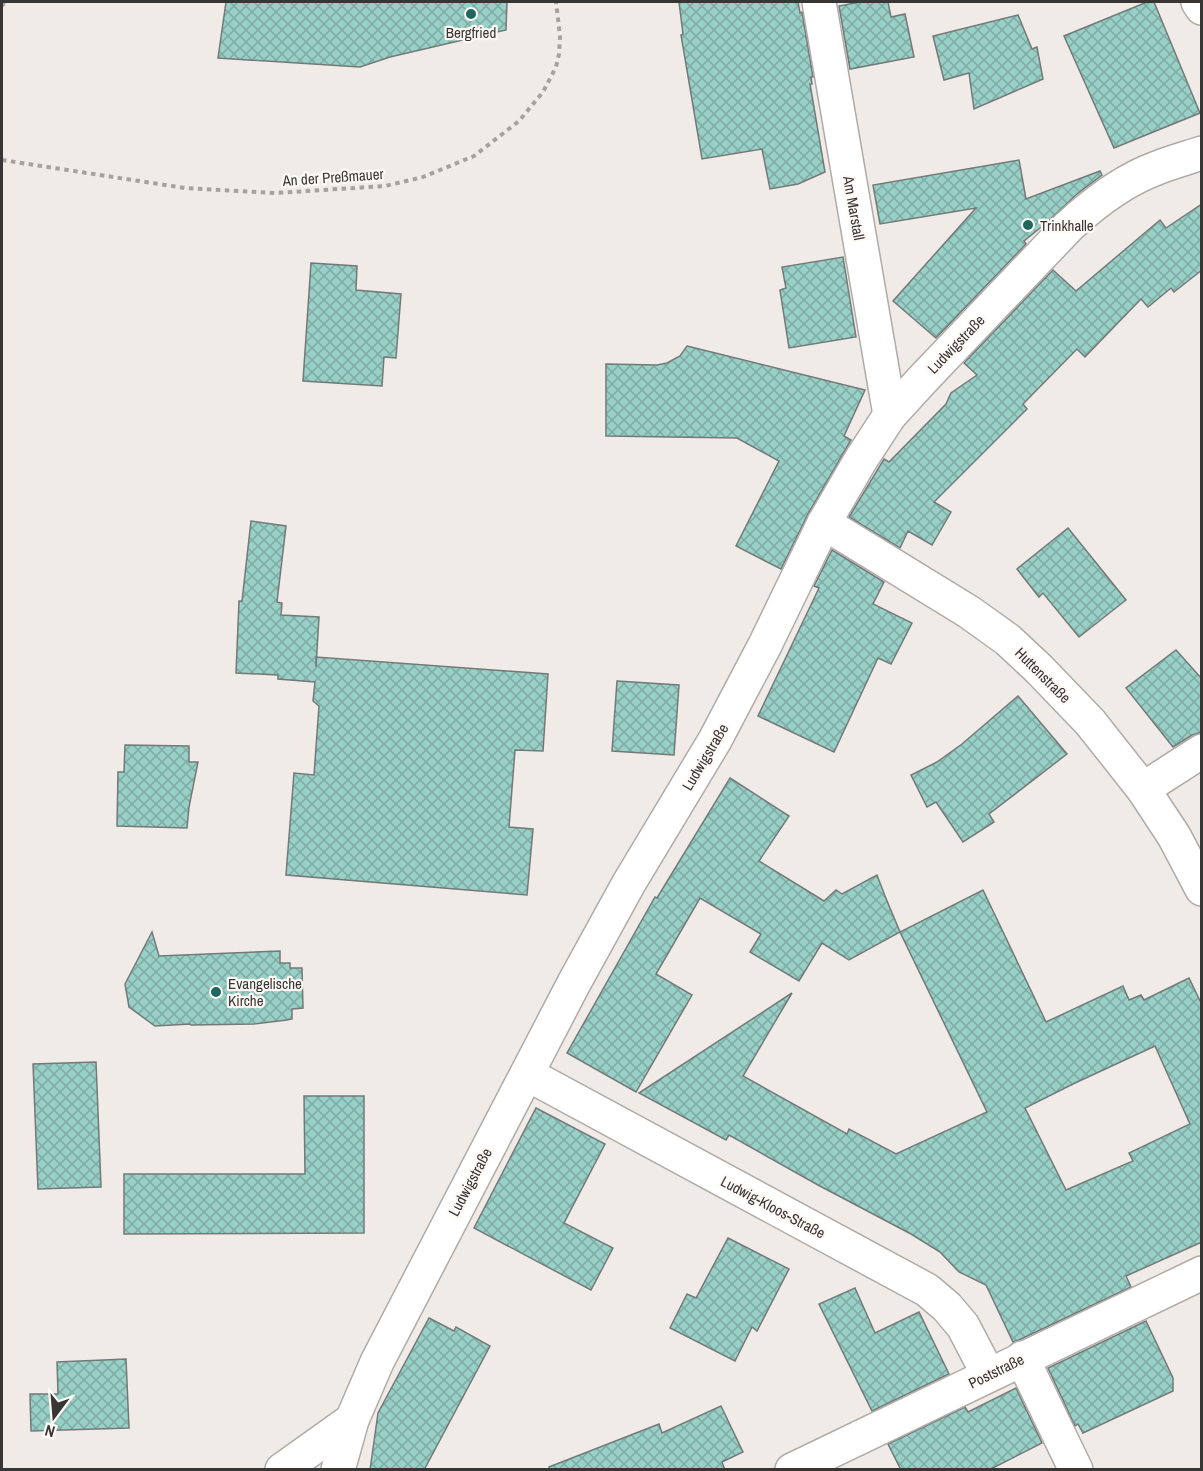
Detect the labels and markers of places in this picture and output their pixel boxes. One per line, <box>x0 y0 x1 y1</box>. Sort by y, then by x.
marker: Bergfried <box>464 7 478 21</box>
place label: Bergfried <box>446 22 496 43</box>
place label: Trinkhalle <box>1040 215 1094 236</box>
marker: Trinkhalle <box>1021 218 1035 232</box>
place label: Evangelische Kirche <box>228 973 302 1011</box>
marker: Evangelische Kirche <box>209 985 223 999</box>

